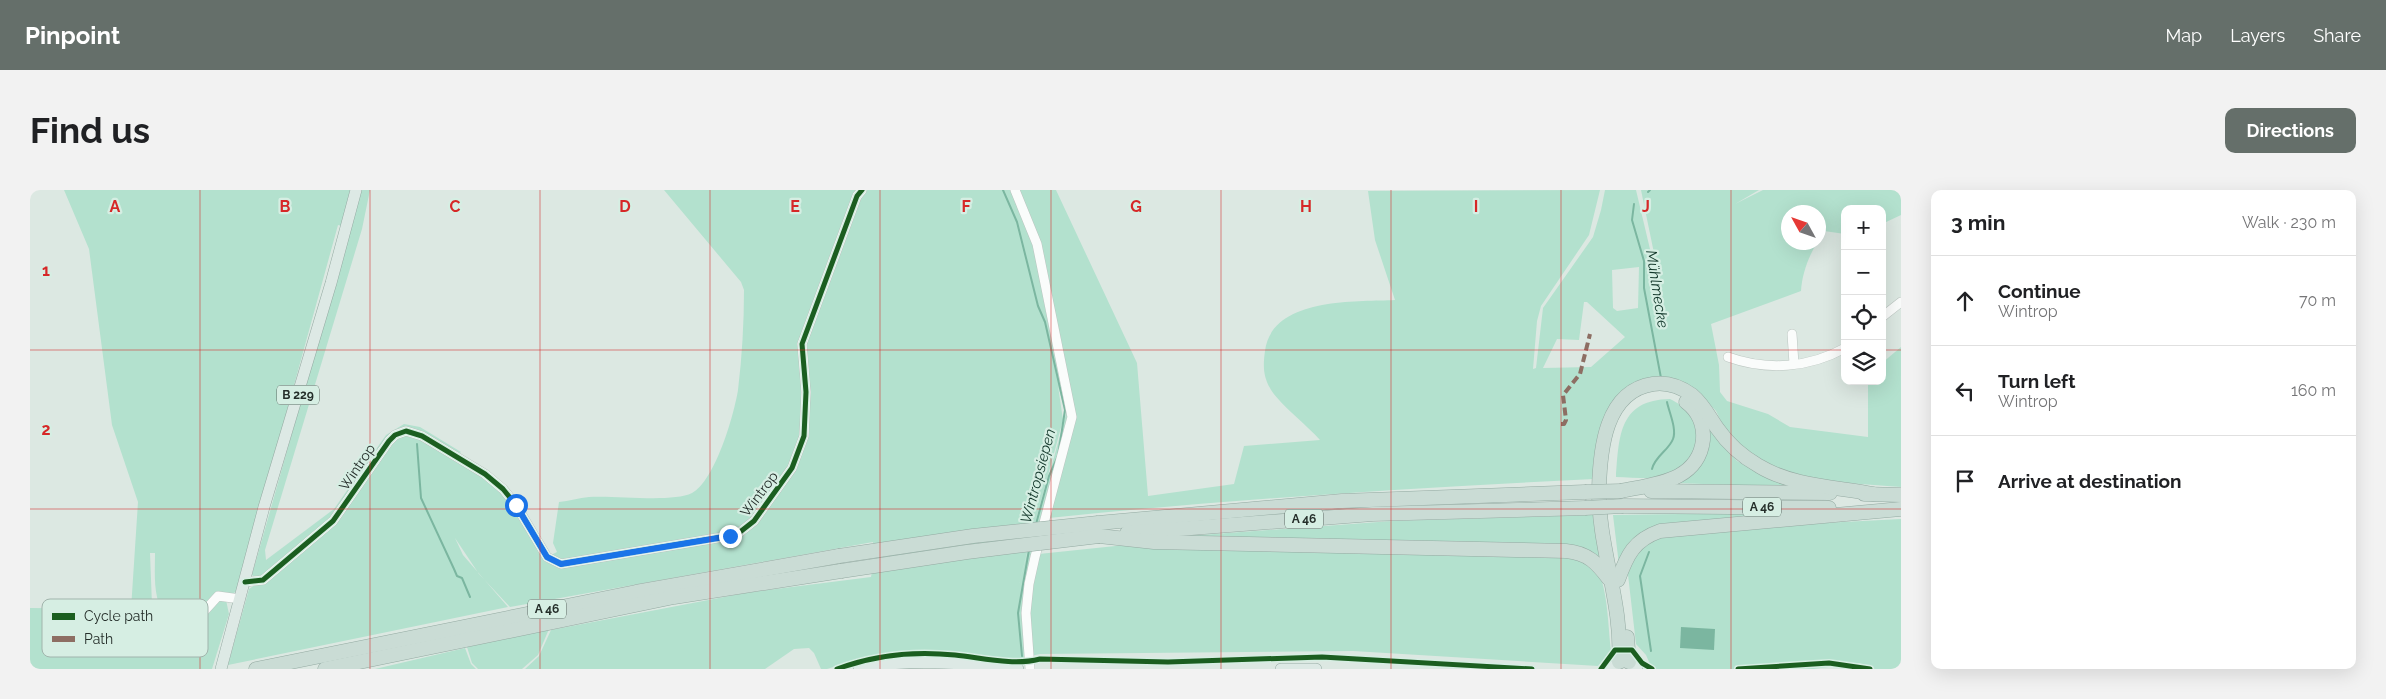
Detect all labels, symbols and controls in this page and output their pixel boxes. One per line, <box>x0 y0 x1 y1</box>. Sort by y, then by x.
text: Pinpoint <box>25 21 120 50</box>
text: Map <box>2166 25 2202 46</box>
text: Layers <box>2230 25 2285 46</box>
text: Share <box>2313 25 2361 46</box>
button: Directions <box>2225 108 2356 153</box>
text: Find us <box>30 110 150 151</box>
text: A <box>110 197 121 216</box>
text: B <box>280 197 291 216</box>
text: C <box>450 197 461 216</box>
text: D <box>619 197 631 216</box>
text: E <box>790 197 800 216</box>
text: F <box>961 197 971 216</box>
text: G <box>1130 197 1142 216</box>
text: H <box>1300 197 1312 216</box>
text: I <box>1474 197 1478 216</box>
text: J <box>1642 197 1650 216</box>
north arrow <box>1781 205 1826 250</box>
map controls <box>1841 205 1886 385</box>
button: + <box>1841 205 1886 250</box>
text: 3 min <box>1951 210 2005 235</box>
text: Walk · 230 m <box>2242 213 2336 232</box>
water label: Mühlmecke <box>1642 249 1672 329</box>
button: − <box>1841 250 1886 295</box>
text: 1 <box>42 261 50 280</box>
text: Continue <box>1998 280 2081 302</box>
icon: ahead <box>1951 287 1979 315</box>
text: 70 m <box>2299 291 2336 310</box>
button: locate <box>1841 295 1886 340</box>
text: Wintrop <box>1998 302 2058 321</box>
button: layers <box>1841 340 1886 385</box>
text: Turn left <box>1998 370 2075 392</box>
icon: left <box>1951 377 1979 405</box>
text: 160 m <box>2291 381 2336 400</box>
road number: B 229 <box>277 386 319 404</box>
text: Wintrop <box>1998 392 2058 411</box>
text: 2 <box>41 420 51 439</box>
water label: Wintropsiepen <box>1017 427 1059 525</box>
street label: Wintrop <box>336 441 378 493</box>
icon: arrive <box>1951 467 1979 495</box>
street label: Wintrop <box>737 468 781 520</box>
text: Arrive at destination <box>1998 470 2182 492</box>
route start <box>505 494 528 517</box>
road number: A 46 <box>1743 498 1781 516</box>
road number: A 46 <box>1285 510 1323 528</box>
route end <box>719 525 742 548</box>
legend <box>42 599 208 657</box>
road number: A 46 <box>528 599 566 618</box>
text: Cycle path <box>84 608 153 624</box>
text: Path <box>84 631 113 647</box>

